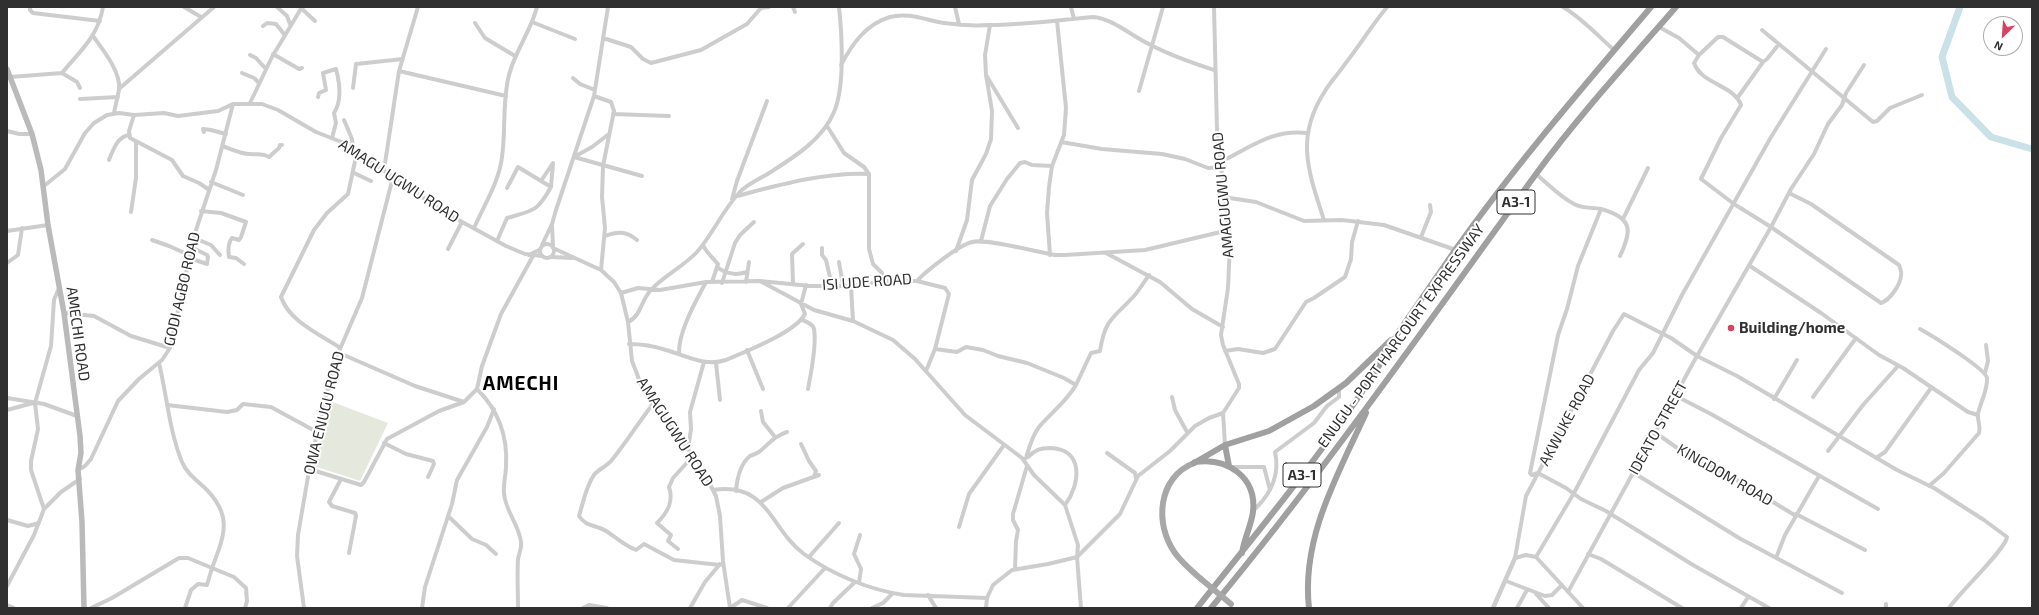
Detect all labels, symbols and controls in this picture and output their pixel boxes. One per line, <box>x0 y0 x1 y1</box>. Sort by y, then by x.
north arrow <box>1983 16 2023 56</box>
text: N <box>1992 39 2004 54</box>
street label: AMAGUGWU ROAD <box>1209 131 1237 259</box>
street label: AMAGU UGWU ROAD <box>335 135 463 227</box>
road number: A3-1 <box>1497 190 1535 214</box>
street label: ENUGU - PORT HARCOURT EXPRESSWAY <box>1314 221 1488 451</box>
street label: GODI AGBO ROAD <box>160 230 204 348</box>
street label: ISI UDE ROAD <box>822 270 912 294</box>
street label: AMECHI ROAD <box>62 286 94 382</box>
place label: Building/home <box>1739 319 1845 337</box>
marker: Building/home <box>1726 323 1736 333</box>
street label: OWA ENUGU ROAD <box>300 349 348 477</box>
street label: AKWUKE ROAD <box>1535 371 1599 469</box>
district label: AMECHI <box>483 373 559 395</box>
street label: AMAGUGWU ROAD <box>633 374 717 490</box>
street label: IDEATO STREET <box>1625 378 1691 478</box>
street label: KINGDOM ROAD <box>1674 440 1776 510</box>
road number: A3-1 <box>1283 463 1321 487</box>

